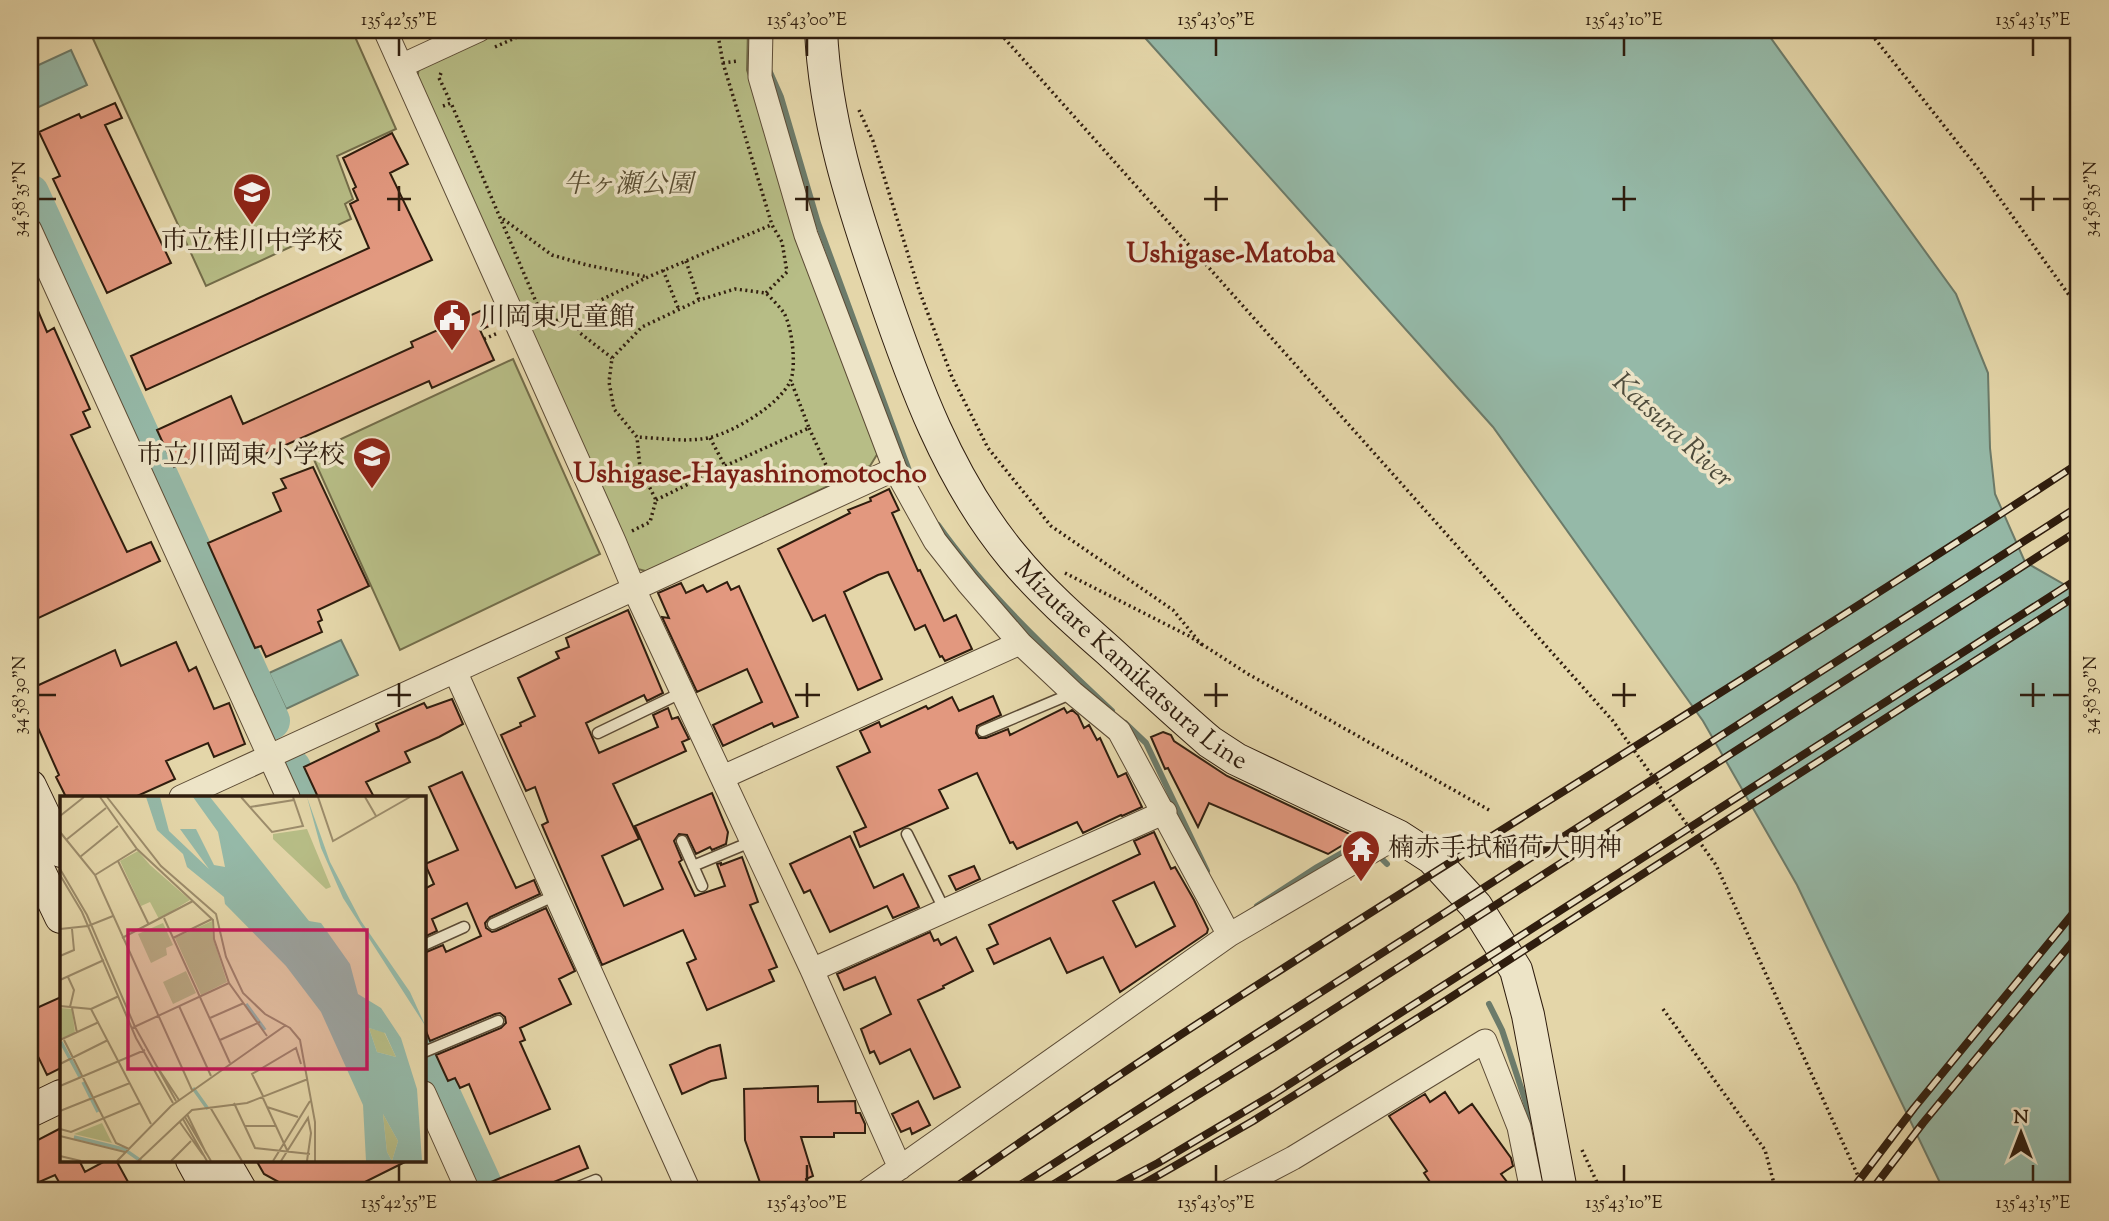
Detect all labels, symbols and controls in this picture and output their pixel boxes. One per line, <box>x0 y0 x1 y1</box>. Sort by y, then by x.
text: 135°42'55"E <box>361 8 437 34</box>
text: 135°43'00"E <box>767 8 847 34</box>
text: 135°43'05"E <box>1177 8 1255 34</box>
text: 135°43'10"E <box>1585 8 1663 34</box>
text: 135°43'15"E <box>1996 8 2071 34</box>
text: 34°58'35"N <box>8 161 34 237</box>
text: 34°58'35"N <box>2079 161 2105 237</box>
park label: 牛ヶ瀬公園 <box>563 167 697 204</box>
school or university icon: 市立桂川中学校 <box>231 171 273 226</box>
place label: 市立桂川中学校 <box>161 224 343 261</box>
district label: Ushigase-Matoba <box>1127 235 1336 275</box>
public building icon: 川岡東児童館 <box>431 297 473 352</box>
place label: 川岡東児童館 <box>479 300 635 337</box>
water label: Katsura River <box>1602 364 1742 498</box>
school or university icon: 市立川岡東小学校 <box>351 435 393 490</box>
place label: 市立川岡東小学校 <box>137 438 345 475</box>
district label: Ushigase-Hayashinomotocho <box>573 455 927 495</box>
street label: Mizutare Kamikatsura Line <box>1006 552 1253 780</box>
text: 34°58'30"N <box>8 656 34 734</box>
text: 34°58'30"N <box>2079 656 2105 734</box>
inset map <box>60 796 425 1162</box>
temple icon: 楠赤手拭稲荷大明神 <box>1340 828 1382 883</box>
place label: 楠赤手拭稲荷大明神 <box>1388 831 1622 868</box>
north arrow <box>1986 1098 2056 1168</box>
text: N <box>2013 1105 2029 1132</box>
text: 135°42'55"E <box>361 1191 437 1217</box>
text: 135°43'00"E <box>767 1191 847 1217</box>
text: 135°43'05"E <box>1177 1191 1255 1217</box>
text: 135°43'10"E <box>1585 1191 1663 1217</box>
text: 135°43'15"E <box>1996 1191 2071 1217</box>

